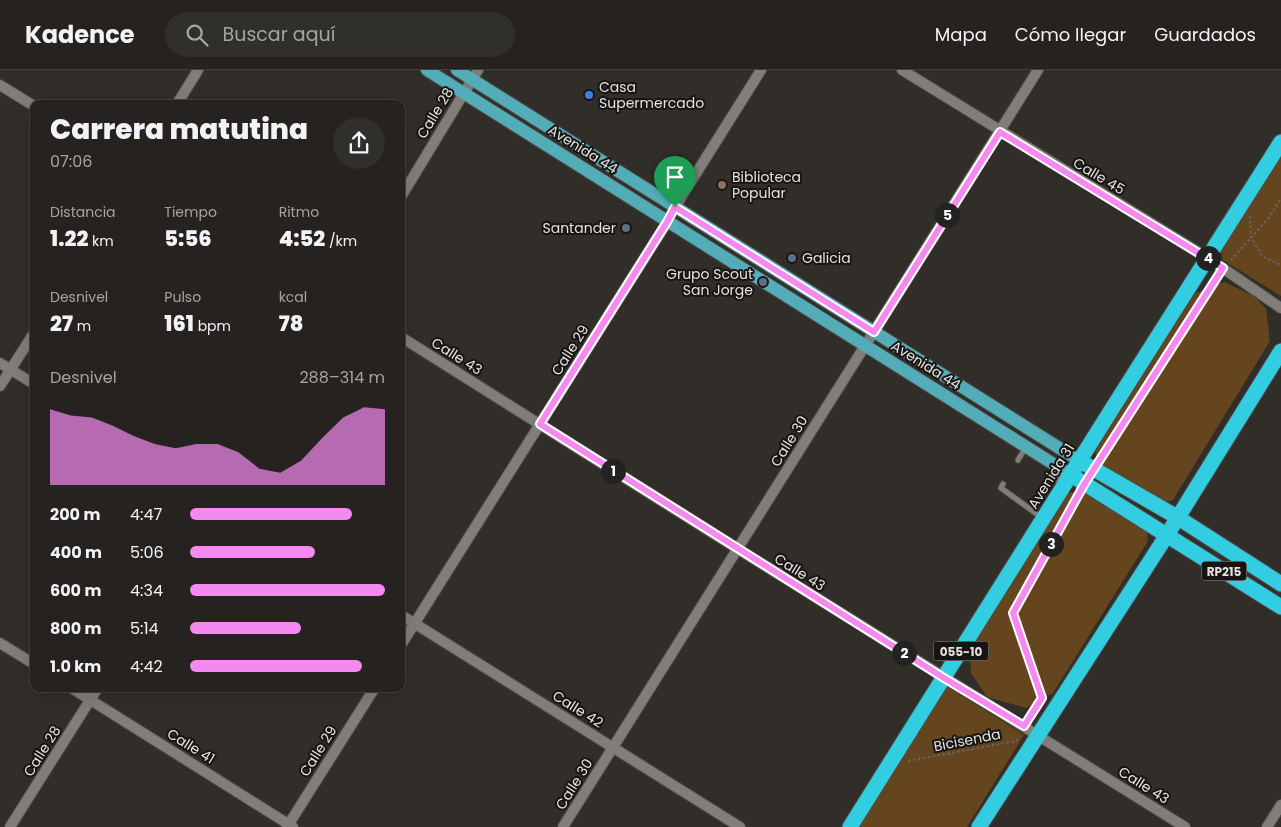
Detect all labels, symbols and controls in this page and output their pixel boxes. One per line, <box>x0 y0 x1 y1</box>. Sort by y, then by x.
search box <box>165 12 515 57</box>
text: Kadence <box>25 18 135 51</box>
icon: search <box>183 21 211 49</box>
text: Buscar aquí <box>223 21 335 48</box>
text: Mapa <box>935 22 987 47</box>
text: Cómo llegar <box>1015 22 1126 47</box>
text: Guardados <box>1154 22 1256 47</box>
place label: Casa Supermercado <box>599 77 704 113</box>
street label: Calle 28 <box>412 84 458 142</box>
marker: Casa Supermercado <box>583 89 595 101</box>
text: Carrera matutina <box>50 110 308 149</box>
button: share <box>333 117 385 169</box>
street label: Avenida 44 <box>544 120 622 178</box>
text: 07:06 <box>50 150 92 173</box>
street label: Calle 45 <box>1069 153 1129 199</box>
pin <box>654 156 696 207</box>
icon: arrive <box>661 163 689 191</box>
place label: Biblioteca Popular <box>732 167 801 203</box>
marker: Biblioteca Popular <box>716 179 728 191</box>
text: Distancia <box>50 202 116 222</box>
text: Tiempo <box>164 202 217 222</box>
text: Ritmo <box>279 202 319 222</box>
pin: 5 <box>934 202 960 228</box>
text: 5 <box>943 205 952 225</box>
place label: Santander <box>542 218 616 238</box>
marker: Santander <box>620 222 632 234</box>
text: 1.22 <box>50 224 88 253</box>
text: 5:56 <box>164 224 212 253</box>
text: 4:52 <box>279 224 325 253</box>
text: km <box>88 231 114 251</box>
text: /km <box>325 231 357 251</box>
pin: 4 <box>1196 246 1220 270</box>
place label: Galicia <box>802 248 851 268</box>
text: 4 <box>1204 248 1213 268</box>
marker: Galicia <box>786 252 798 264</box>
place label: Grupo Scout San Jorge <box>666 264 753 300</box>
marker: Grupo Scout San Jorge <box>757 276 769 288</box>
text: Desnivel <box>50 287 108 307</box>
text: Pulso <box>164 287 201 307</box>
text: kcal <box>279 287 307 307</box>
text: 27 <box>50 309 73 338</box>
text: 161 <box>164 309 194 338</box>
text: 78 <box>279 309 303 338</box>
text: m <box>73 316 91 336</box>
text: bpm <box>194 316 231 336</box>
street label: Calle 29 <box>547 321 593 379</box>
street label: Calle 43 <box>428 333 486 379</box>
street label: Avenida 44 <box>887 336 965 394</box>
text: Desnivel <box>50 366 117 389</box>
text: 288–314 m <box>299 366 385 389</box>
street label: Calle 30 <box>766 412 812 470</box>
street label: Avenida 31 <box>1023 439 1079 513</box>
pin: 1 <box>600 458 626 484</box>
text: 1 <box>611 461 616 481</box>
text: 200 m <box>50 503 100 526</box>
text: 4:47 <box>130 503 162 526</box>
pin: 3 <box>1038 532 1064 556</box>
text: 3 <box>1047 534 1056 554</box>
text: 400 m <box>50 541 102 564</box>
text: 5:06 <box>130 541 164 564</box>
street label: Calle 43 <box>771 549 829 595</box>
road number: RP215 <box>1202 562 1246 581</box>
text: 600 m <box>50 579 101 602</box>
text: 4:34 <box>130 579 163 602</box>
text: 800 m <box>50 617 102 640</box>
text: 5:14 <box>130 617 159 640</box>
pin: 2 <box>892 640 916 666</box>
road number: 055-10 <box>934 642 988 660</box>
text: 2 <box>901 643 909 663</box>
text: 1.0 km <box>50 655 101 678</box>
text: 4:42 <box>130 655 163 678</box>
street label: Calle 42 <box>549 686 607 732</box>
street label: Calle 28 <box>19 722 66 780</box>
street label: Calle 29 <box>295 722 341 780</box>
street label: Calle 41 <box>163 724 219 768</box>
street label: Bicisenda <box>932 724 1002 756</box>
street label: Calle 30 <box>551 755 597 813</box>
street label: Calle 43 <box>1115 762 1173 808</box>

